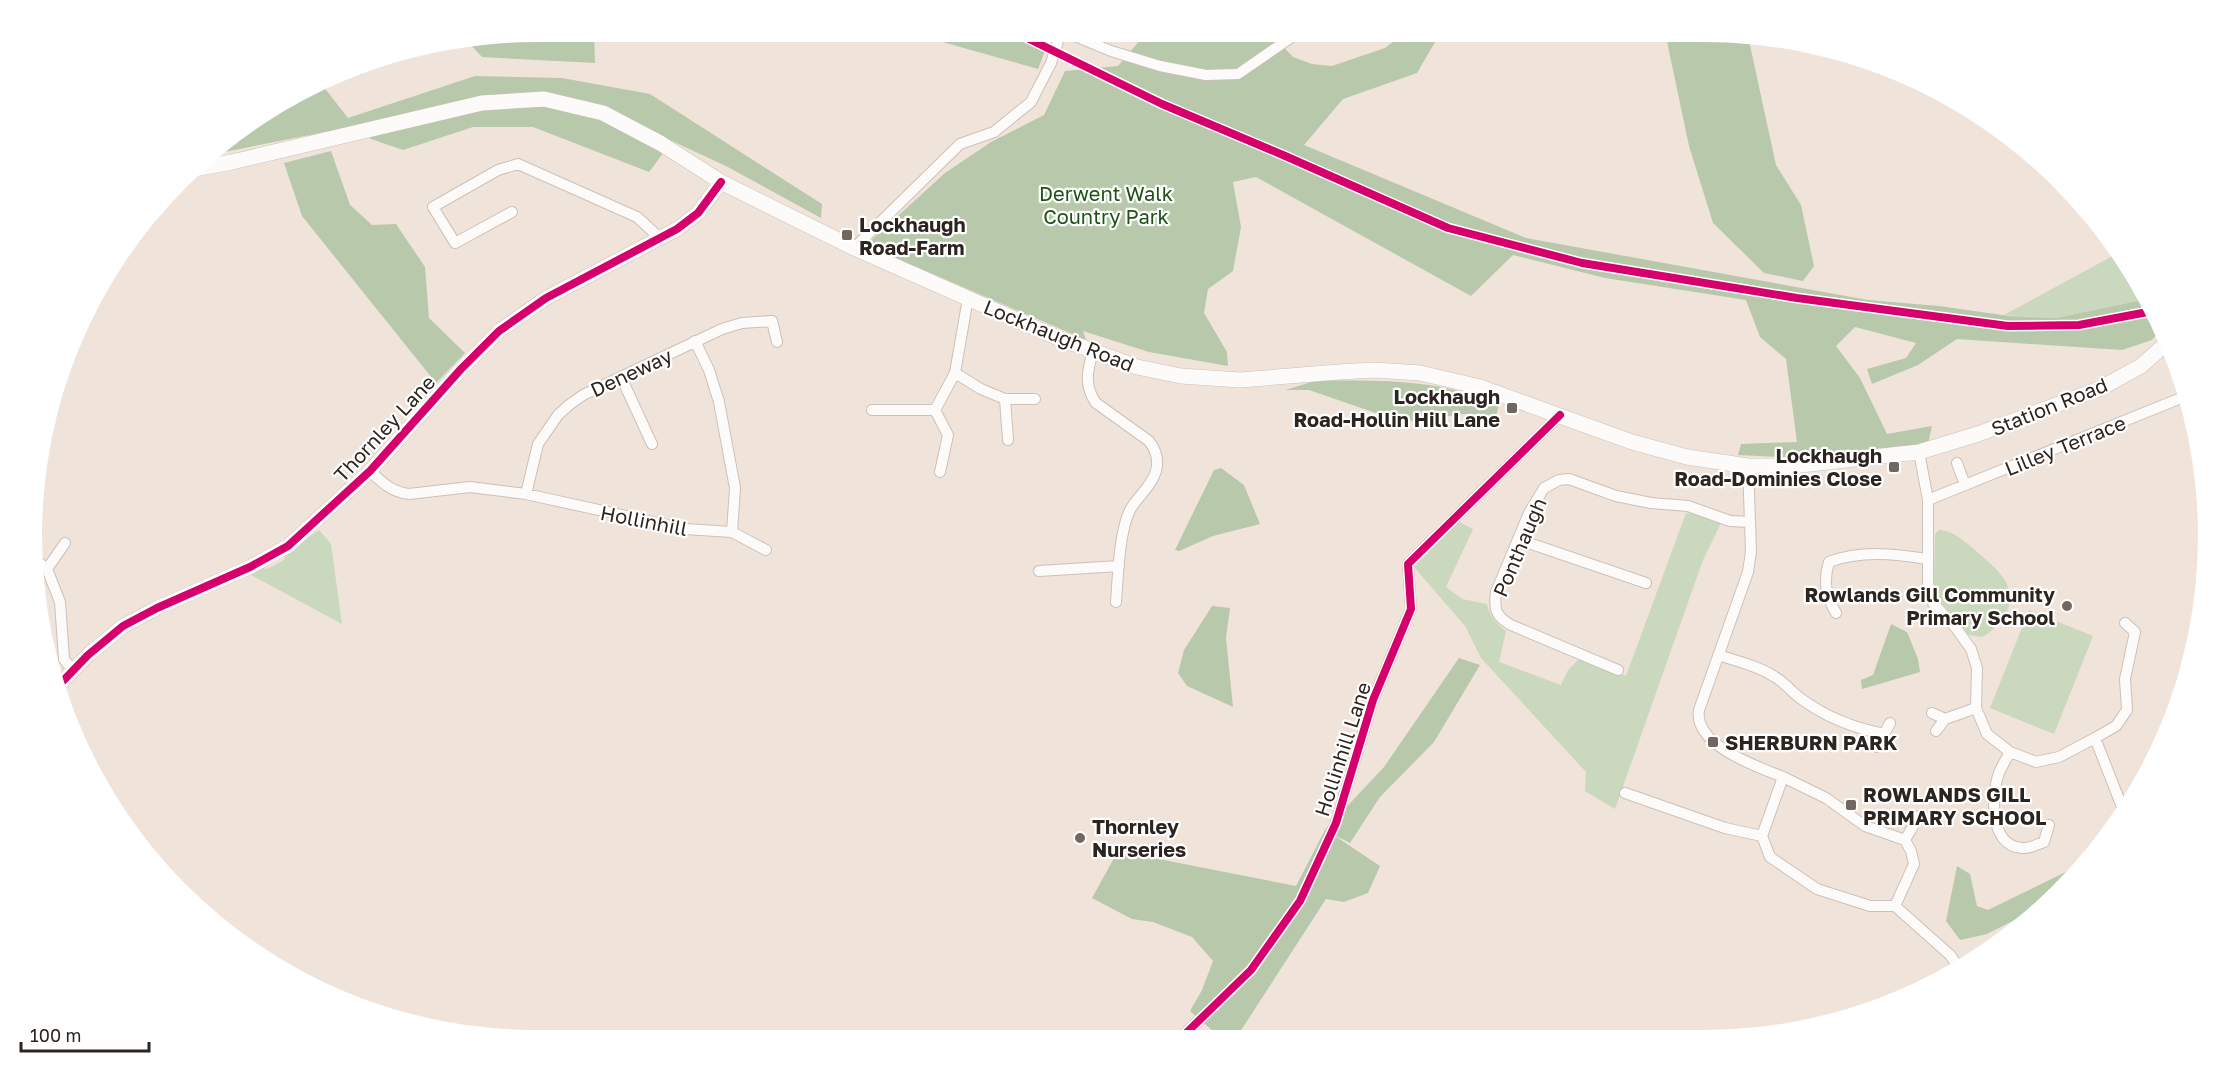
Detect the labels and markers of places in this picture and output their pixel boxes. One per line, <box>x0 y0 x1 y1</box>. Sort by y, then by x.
place label: Lockhaugh Road-Farm <box>859 212 966 259</box>
marker: Lockhaugh Road-Farm <box>840 228 854 242</box>
place label: Lockhaugh Road-Hollin Hill Lane <box>1294 384 1500 431</box>
marker: Lockhaugh Road-Hollin Hill Lane <box>1505 401 1519 415</box>
place label: Lockhaugh Road-Dominies Close <box>1674 443 1882 490</box>
marker: Lockhaugh Road-Dominies Close <box>1887 460 1901 474</box>
place label: Rowlands Gill Community Primary School <box>1805 582 2055 629</box>
marker: Rowlands Gill Community Primary School <box>2060 599 2074 613</box>
place label: SHERBURN PARK <box>1725 730 1898 754</box>
marker: SHERBURN PARK <box>1706 735 1720 749</box>
place label: ROWLANDS GILL PRIMARY SCHOOL <box>1863 782 2047 829</box>
marker: ROWLANDS GILL PRIMARY SCHOOL <box>1844 798 1858 812</box>
place label: Thornley Nurseries <box>1092 814 1186 861</box>
marker: Thornley Nurseries <box>1073 831 1087 845</box>

